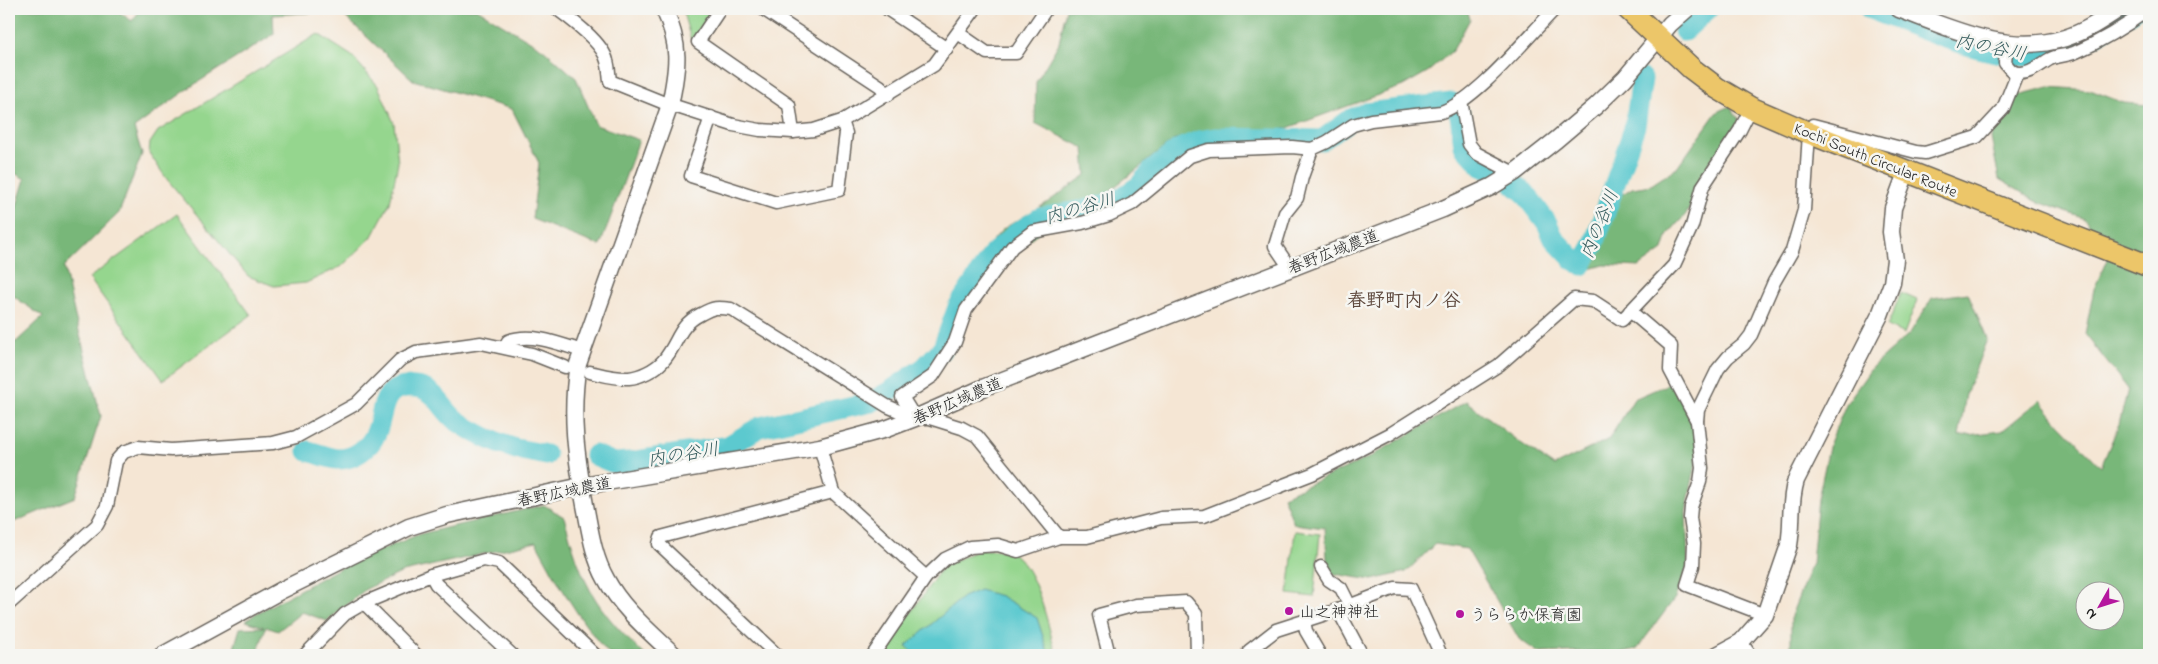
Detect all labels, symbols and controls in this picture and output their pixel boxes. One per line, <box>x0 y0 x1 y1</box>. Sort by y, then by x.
water label: 内の谷川 <box>1953 29 2028 69</box>
street label: Kochi South Circular Route <box>1790 117 1961 205</box>
water label: 内の谷川 <box>1575 187 1626 263</box>
water label: 内の谷川 <box>1042 188 1119 232</box>
street label: 春野広域農道 <box>1285 224 1383 281</box>
district label: 春野町内ノ谷 <box>1347 288 1461 315</box>
street label: 春野広域農道 <box>909 372 1007 432</box>
water label: 内の谷川 <box>646 438 721 474</box>
street label: 春野広域農道 <box>515 472 614 514</box>
north arrow <box>2076 582 2126 632</box>
place label: 山之神神社 <box>1299 601 1379 625</box>
text: N <box>2080 603 2102 624</box>
place label: うららか保育園 <box>1470 604 1582 628</box>
marker: 山之神神社 <box>1283 605 1295 617</box>
marker: うららか保育園 <box>1454 608 1466 620</box>

